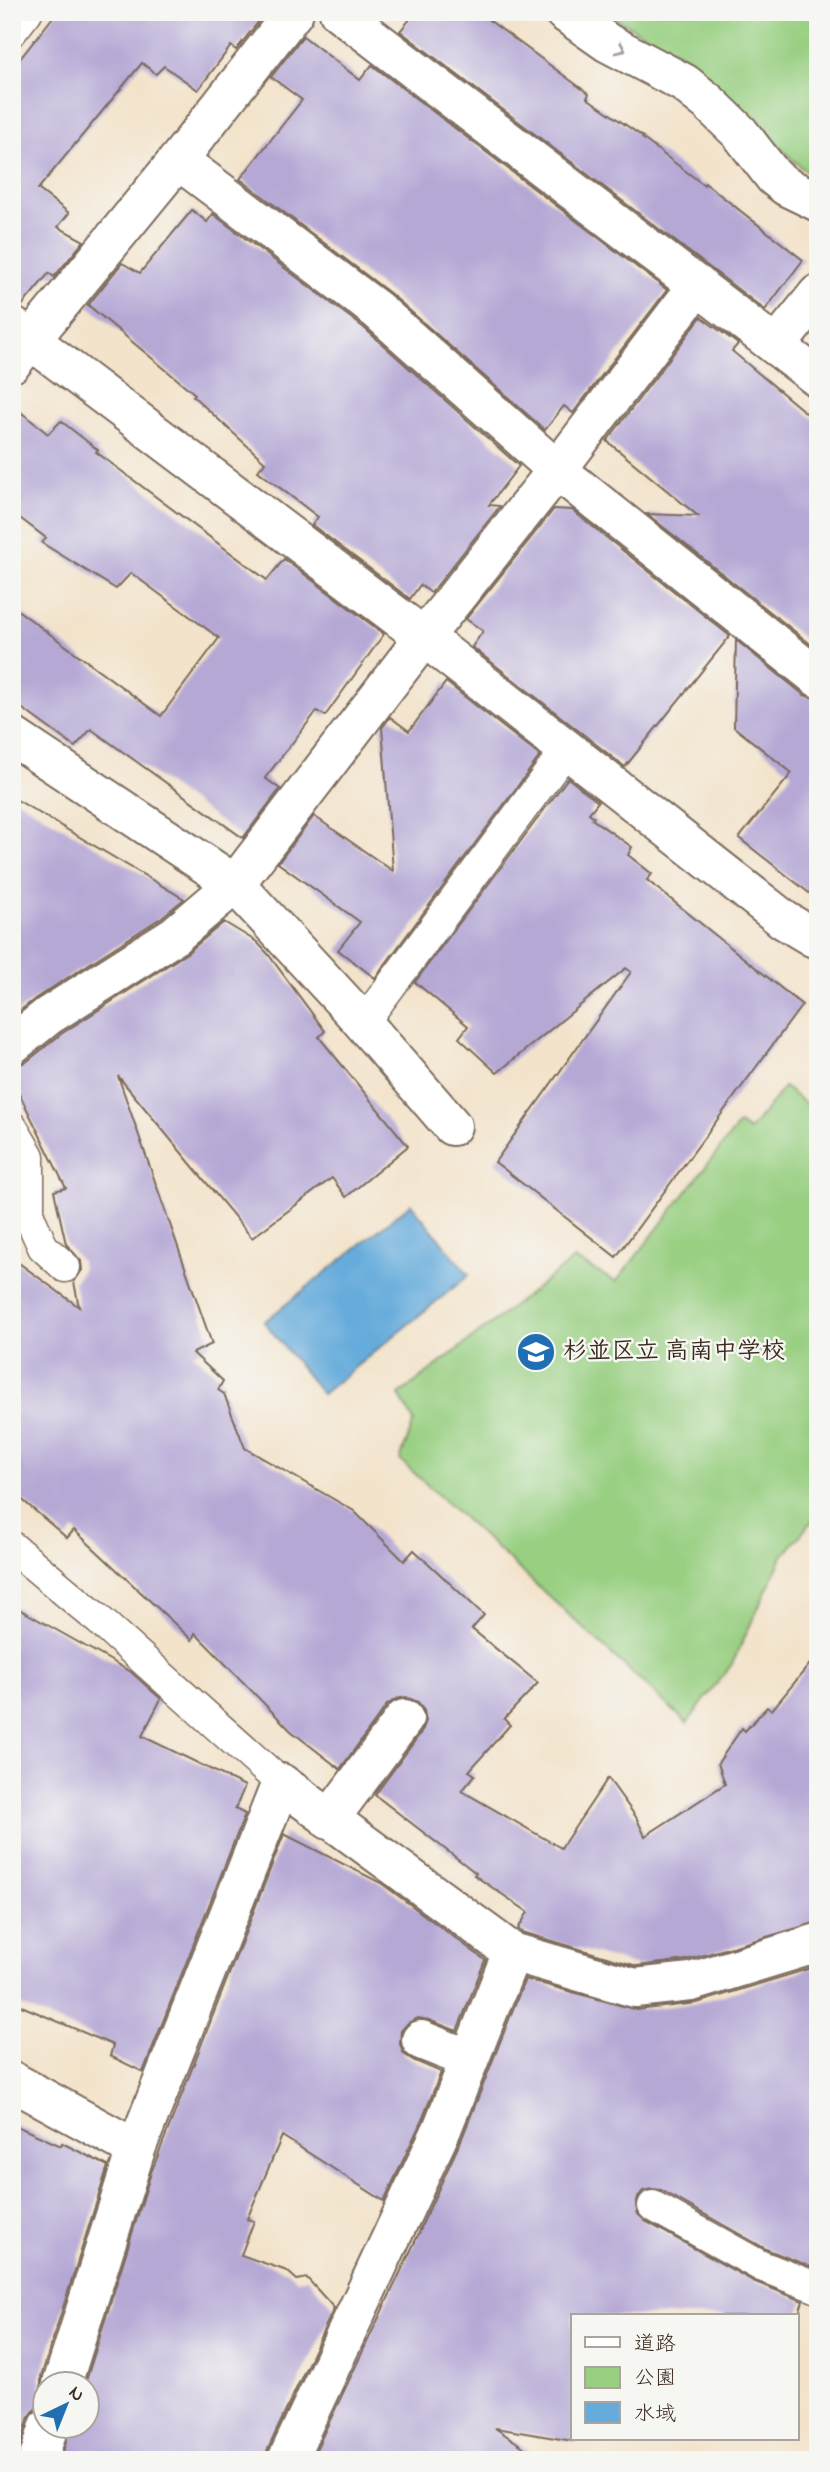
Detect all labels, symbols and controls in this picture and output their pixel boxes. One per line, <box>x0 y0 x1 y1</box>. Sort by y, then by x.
one-way arrow <box>614 41 627 55</box>
school or university icon: 杉並区立 高南中学校 <box>515 1331 557 1373</box>
place label: 杉並区立 高南中学校 <box>563 1335 785 1370</box>
legend <box>571 2314 798 2440</box>
text: 道路 <box>634 2330 676 2360</box>
text: 公園 <box>634 2364 676 2394</box>
north arrow <box>32 2370 102 2440</box>
text: N <box>62 2380 90 2409</box>
text: 水域 <box>634 2400 676 2430</box>

